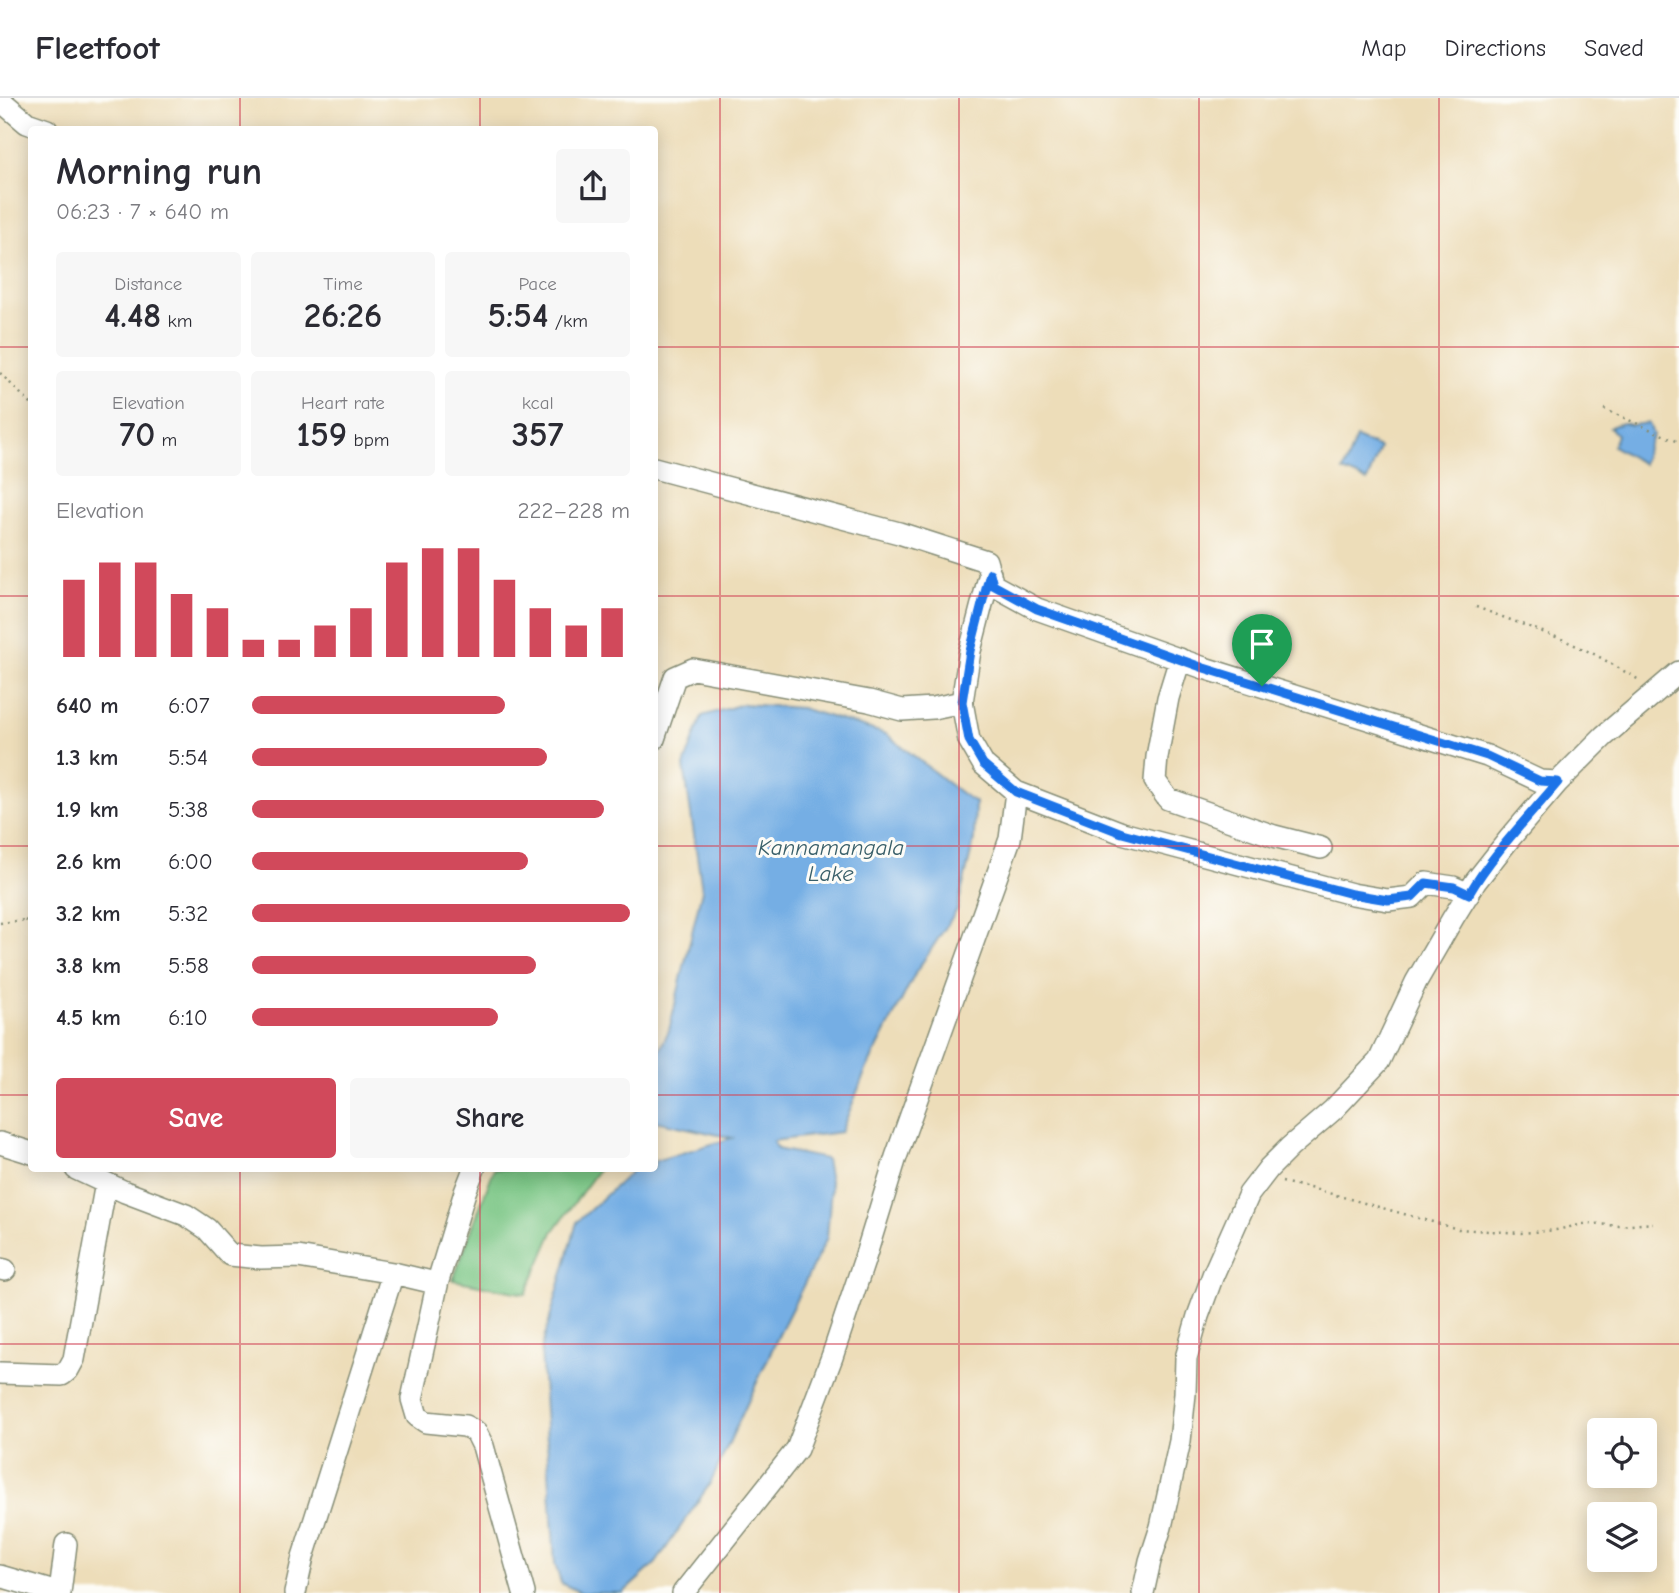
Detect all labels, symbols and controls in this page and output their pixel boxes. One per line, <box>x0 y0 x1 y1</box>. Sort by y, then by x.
text: Fleetfoot <box>35 29 160 67</box>
text: Map <box>1361 34 1407 62</box>
text: Directions <box>1445 34 1546 62</box>
text: Saved <box>1584 34 1644 62</box>
button: share <box>556 149 630 223</box>
text: Morning run <box>56 150 262 194</box>
text: 06:23 · 7 × 640 m <box>56 198 229 225</box>
text: Distance <box>114 273 182 295</box>
text: Time <box>323 273 363 295</box>
text: Pace <box>519 273 557 295</box>
text: 4.48 <box>104 295 161 336</box>
text: 26:26 <box>304 295 382 336</box>
text: 5:54 <box>487 295 548 336</box>
text: km <box>161 310 193 332</box>
text: /km <box>548 310 588 332</box>
text: Elevation <box>112 392 185 414</box>
text: Heart rate <box>301 392 385 414</box>
text: kcal <box>522 392 554 414</box>
text: 70 <box>119 414 155 455</box>
text: 159 <box>297 414 347 455</box>
text: 357 <box>512 414 563 455</box>
text: m <box>155 429 177 451</box>
text: bpm <box>347 429 389 451</box>
text: Elevation <box>56 497 144 524</box>
text: 222–228 m <box>518 497 630 524</box>
pin <box>1232 614 1292 686</box>
icon: arrive <box>1243 625 1281 663</box>
text: 640 m <box>56 692 118 719</box>
text: 6:07 <box>168 692 210 719</box>
text: 1.3 km <box>56 744 118 771</box>
text: 5:54 <box>168 744 208 771</box>
text: 1.9 km <box>56 796 119 823</box>
text: 5:38 <box>168 796 208 823</box>
water label: Kannamangala Lake <box>758 834 904 887</box>
text: 2.6 km <box>56 848 121 875</box>
text: 6:00 <box>168 848 213 875</box>
text: 3.2 km <box>56 900 121 927</box>
text: 5:32 <box>168 900 208 927</box>
text: 3.8 km <box>56 952 121 979</box>
text: 5:58 <box>168 952 209 979</box>
text: 4.5 km <box>56 1004 121 1031</box>
text: 6:10 <box>168 1004 208 1031</box>
button: Save <box>56 1078 336 1158</box>
button: Share <box>350 1078 630 1158</box>
map controls <box>1587 1418 1657 1572</box>
button: locate <box>1587 1418 1657 1488</box>
button: layers <box>1587 1502 1657 1572</box>

